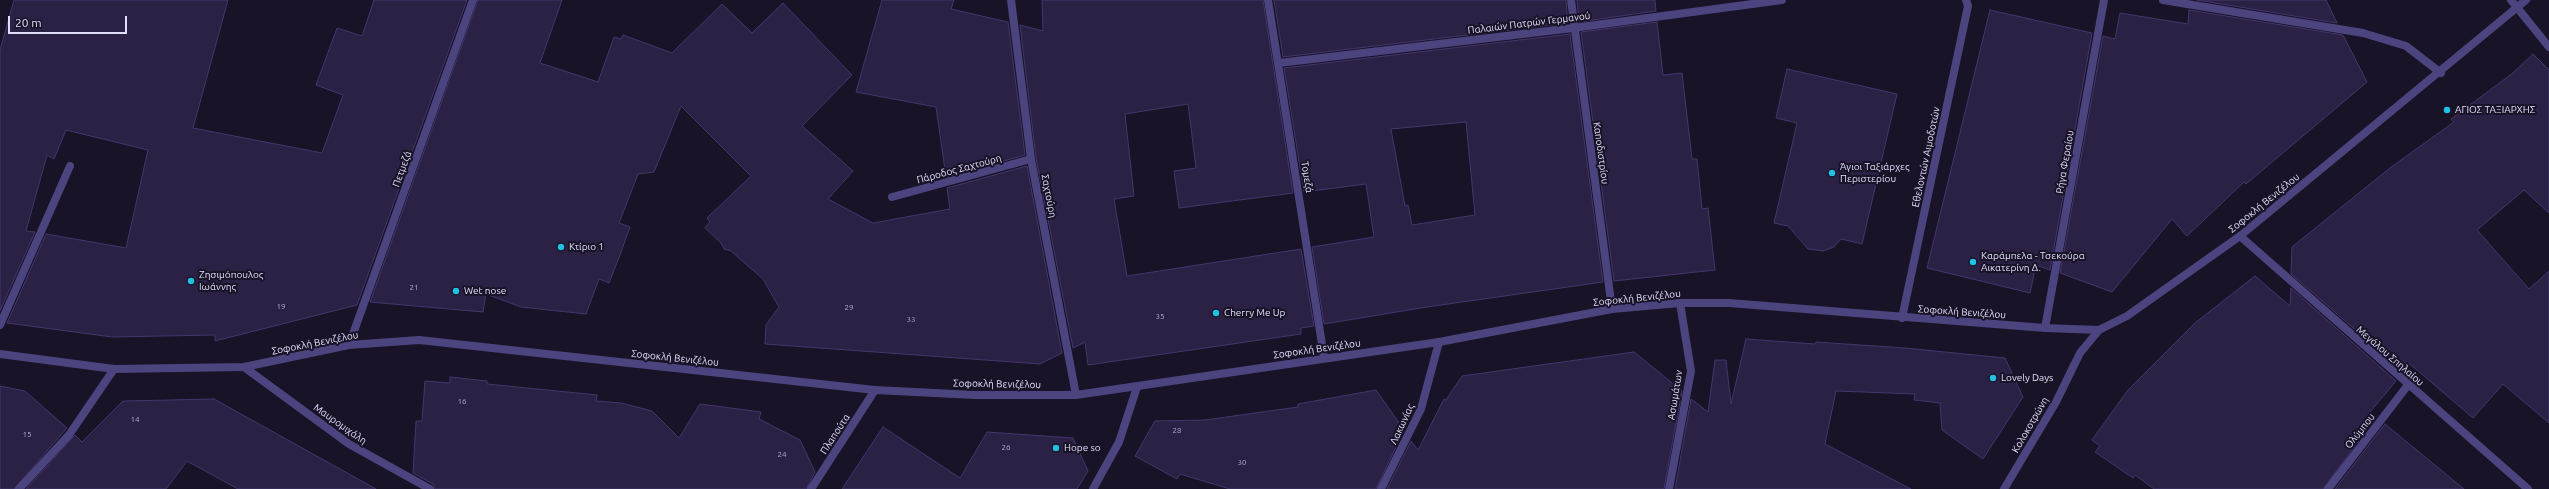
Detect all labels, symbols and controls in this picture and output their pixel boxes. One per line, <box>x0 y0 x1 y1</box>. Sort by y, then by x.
scale bar <box>10 8 129 34</box>
street label: Παλαιών Πατρών Γερμανού <box>1467 10 1591 36</box>
text: 20 m <box>15 16 42 29</box>
place label: ΑΓΙΟΣ ΤΑΞΙΑΡΧΗΣ <box>2455 104 2535 116</box>
marker: ΑΓΙΟΣ ΤΑΞΙΑΡΧΗΣ <box>2442 105 2452 115</box>
street label: Εθελοντών Αιμοδοτών <box>1909 106 1943 208</box>
street label: Καποδιστρίου <box>1591 121 1611 185</box>
street label: Ρήγα Φεραίου <box>2054 129 2076 195</box>
street label: Πετμεζά <box>390 149 414 189</box>
street label: Πάροδος Σαχτούρη <box>915 152 1003 186</box>
street label: Τομεζά <box>1299 160 1315 194</box>
place label: Άγιοι Ταξιάρχες Περιστερίου <box>1840 161 1910 184</box>
marker: Άγιοι Ταξιάρχες Περιστερίου <box>1827 168 1837 178</box>
street label: Σοφοκλή Βενιζέλου <box>2226 171 2302 235</box>
street label: Σαχτούρη <box>1039 173 1059 219</box>
place label: Κτίριο 1 <box>569 241 604 253</box>
marker: Κτίριο 1 <box>556 242 566 252</box>
place label: Καράμπελα - Τσεκούρα Αικατερίνη Δ. <box>1981 250 2085 274</box>
marker: Καράμπελα - Τσεκούρα Αικατερίνη Δ. <box>1968 257 1978 267</box>
place label: Ζησιμόπουλος Ιωάννης <box>199 269 263 292</box>
marker: Ζησιμόπουλος Ιωάννης <box>186 276 196 286</box>
house number: 21 <box>409 282 419 292</box>
place label: Wet nose <box>464 285 506 297</box>
marker: Wet nose <box>451 286 461 296</box>
street label: Σοφοκλή Βενιζέλου <box>1593 287 1681 309</box>
house number: 19 <box>276 301 286 311</box>
house number: 29 <box>844 302 854 312</box>
street label: Σοφοκλή Βενιζέλου <box>1918 303 2006 321</box>
place label: Cherry Me Up <box>1224 307 1285 319</box>
marker: Cherry Me Up <box>1211 308 1221 318</box>
house number: 35 <box>1155 311 1165 321</box>
house number: 33 <box>906 314 916 324</box>
street label: Μεγάλου Σπηλαίου <box>2354 323 2426 389</box>
street label: Σοφοκλή Βενιζέλου <box>271 329 359 357</box>
street label: Σοφοκλή Βενιζέλου <box>1273 337 1361 361</box>
street label: Σοφοκλή Βενιζέλου <box>631 347 719 369</box>
street label: Ασωμάτων <box>1665 369 1685 421</box>
place label: Lovely Days <box>2001 372 2053 384</box>
marker: Lovely Days <box>1988 373 1998 383</box>
street label: Σοφοκλή Βενιζέλου <box>953 377 1041 391</box>
street label: Κολοκοτρώνη <box>2009 395 2051 455</box>
house number: 16 <box>457 396 467 406</box>
street label: Μαυρομιχάλη <box>311 401 369 447</box>
street label: Λακωνίας <box>1387 402 1417 446</box>
street label: Ολύμπου <box>2343 411 2377 451</box>
street label: Πλαπούτα <box>818 412 852 456</box>
house number: 14 <box>130 414 140 424</box>
house number: 28 <box>1172 425 1182 435</box>
house number: 15 <box>22 429 32 439</box>
house number: 26 <box>1001 442 1011 452</box>
place label: Hope so <box>1064 442 1101 454</box>
marker: Hope so <box>1051 443 1061 453</box>
house number: 24 <box>777 449 787 459</box>
house number: 30 <box>1237 457 1247 467</box>

